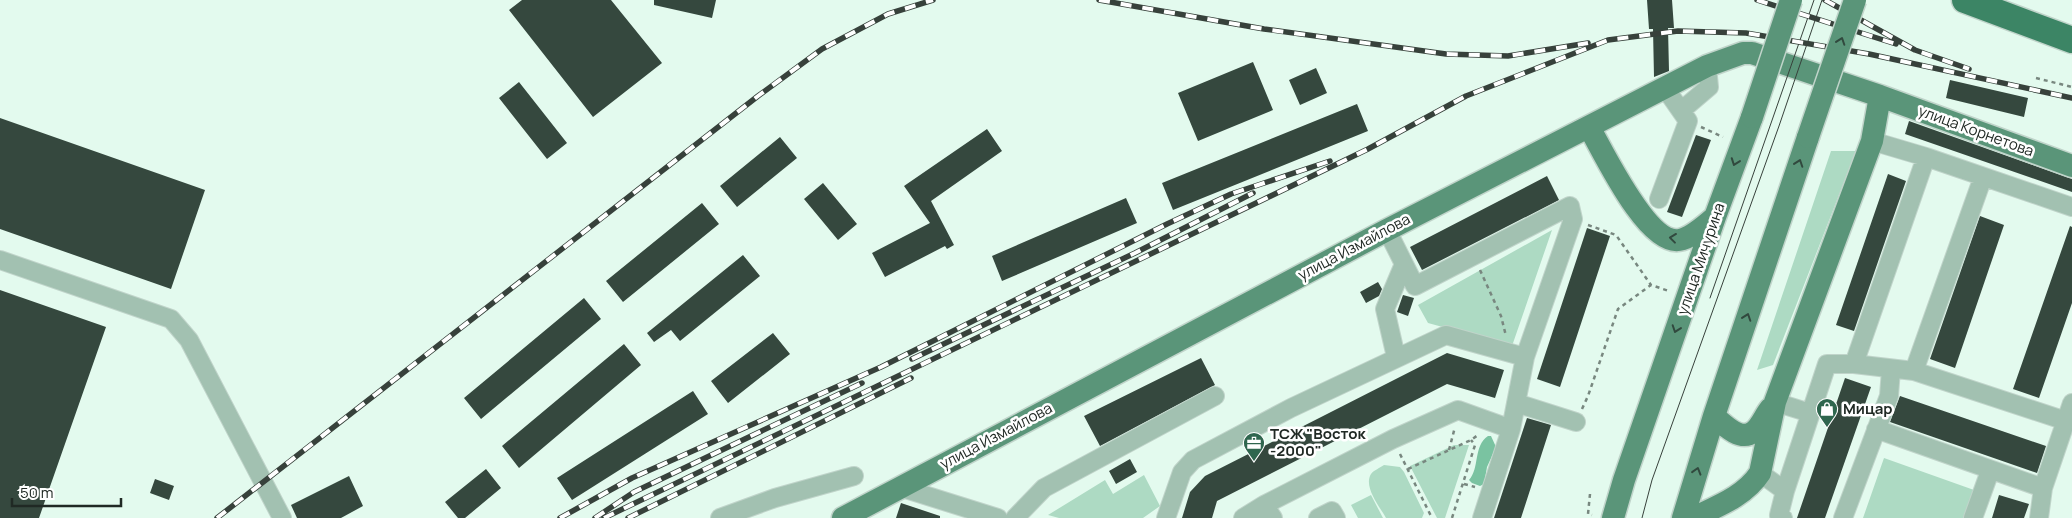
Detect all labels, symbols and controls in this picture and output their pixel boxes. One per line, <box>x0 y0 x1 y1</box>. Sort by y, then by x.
one-way arrow <box>1835 37 1845 46</box>
street label: улица Корнетова <box>1915 100 2037 161</box>
one-way arrow <box>1731 158 1741 166</box>
one-way arrow <box>1793 159 1803 168</box>
street label: улица Мичурина <box>1672 200 1730 318</box>
street label: улица Измайлова <box>1294 208 1414 285</box>
one-way arrow <box>1669 233 1677 244</box>
one-way arrow <box>1742 313 1752 322</box>
one-way arrow <box>1672 325 1682 333</box>
street label: улица Измайлова <box>936 397 1056 474</box>
shop icon: Мицар <box>1815 397 1839 428</box>
place label: Мицар <box>1843 398 1893 419</box>
place label: ТСЖ "Восток -2000" <box>1270 423 1367 461</box>
office icon: ТСЖ "Восток -2000" <box>1242 431 1266 462</box>
one-way arrow <box>1692 468 1702 476</box>
scale bar <box>12 476 121 508</box>
text: 50 m <box>20 482 54 503</box>

